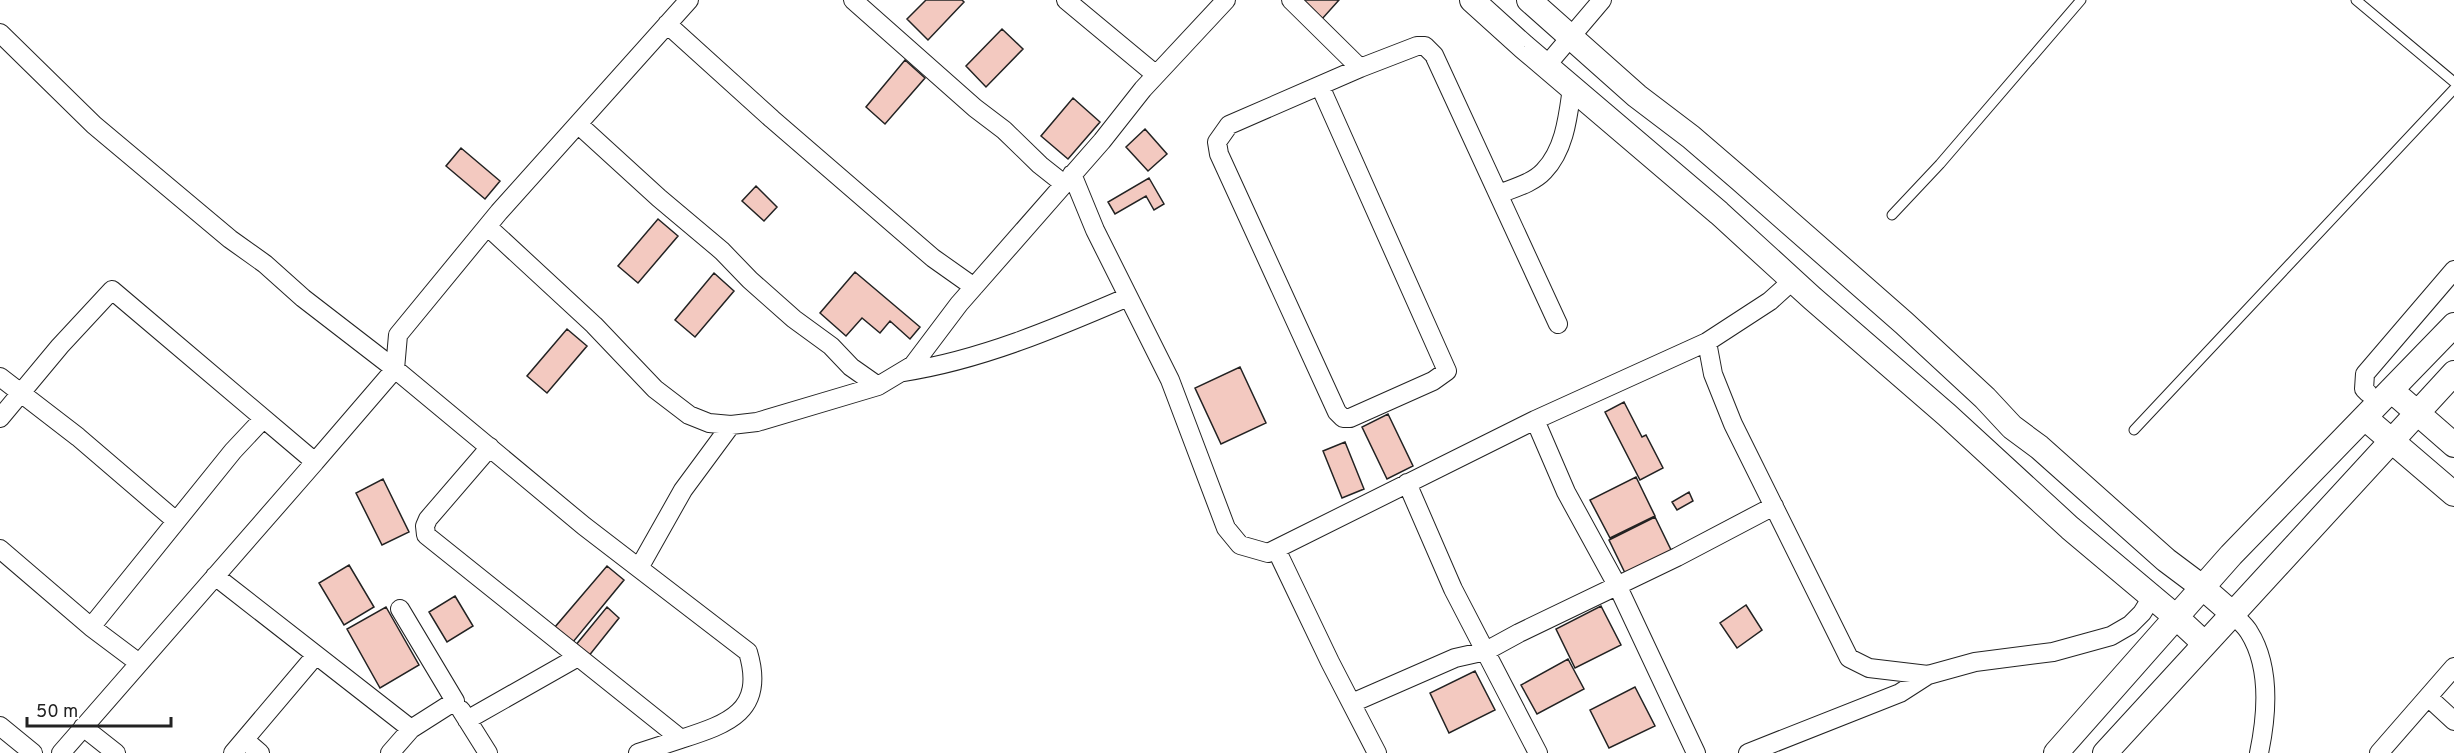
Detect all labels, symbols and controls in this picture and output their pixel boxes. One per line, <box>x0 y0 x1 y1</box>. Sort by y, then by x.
scale bar <box>27 690 171 728</box>
text: 50 m <box>36 701 78 724</box>

